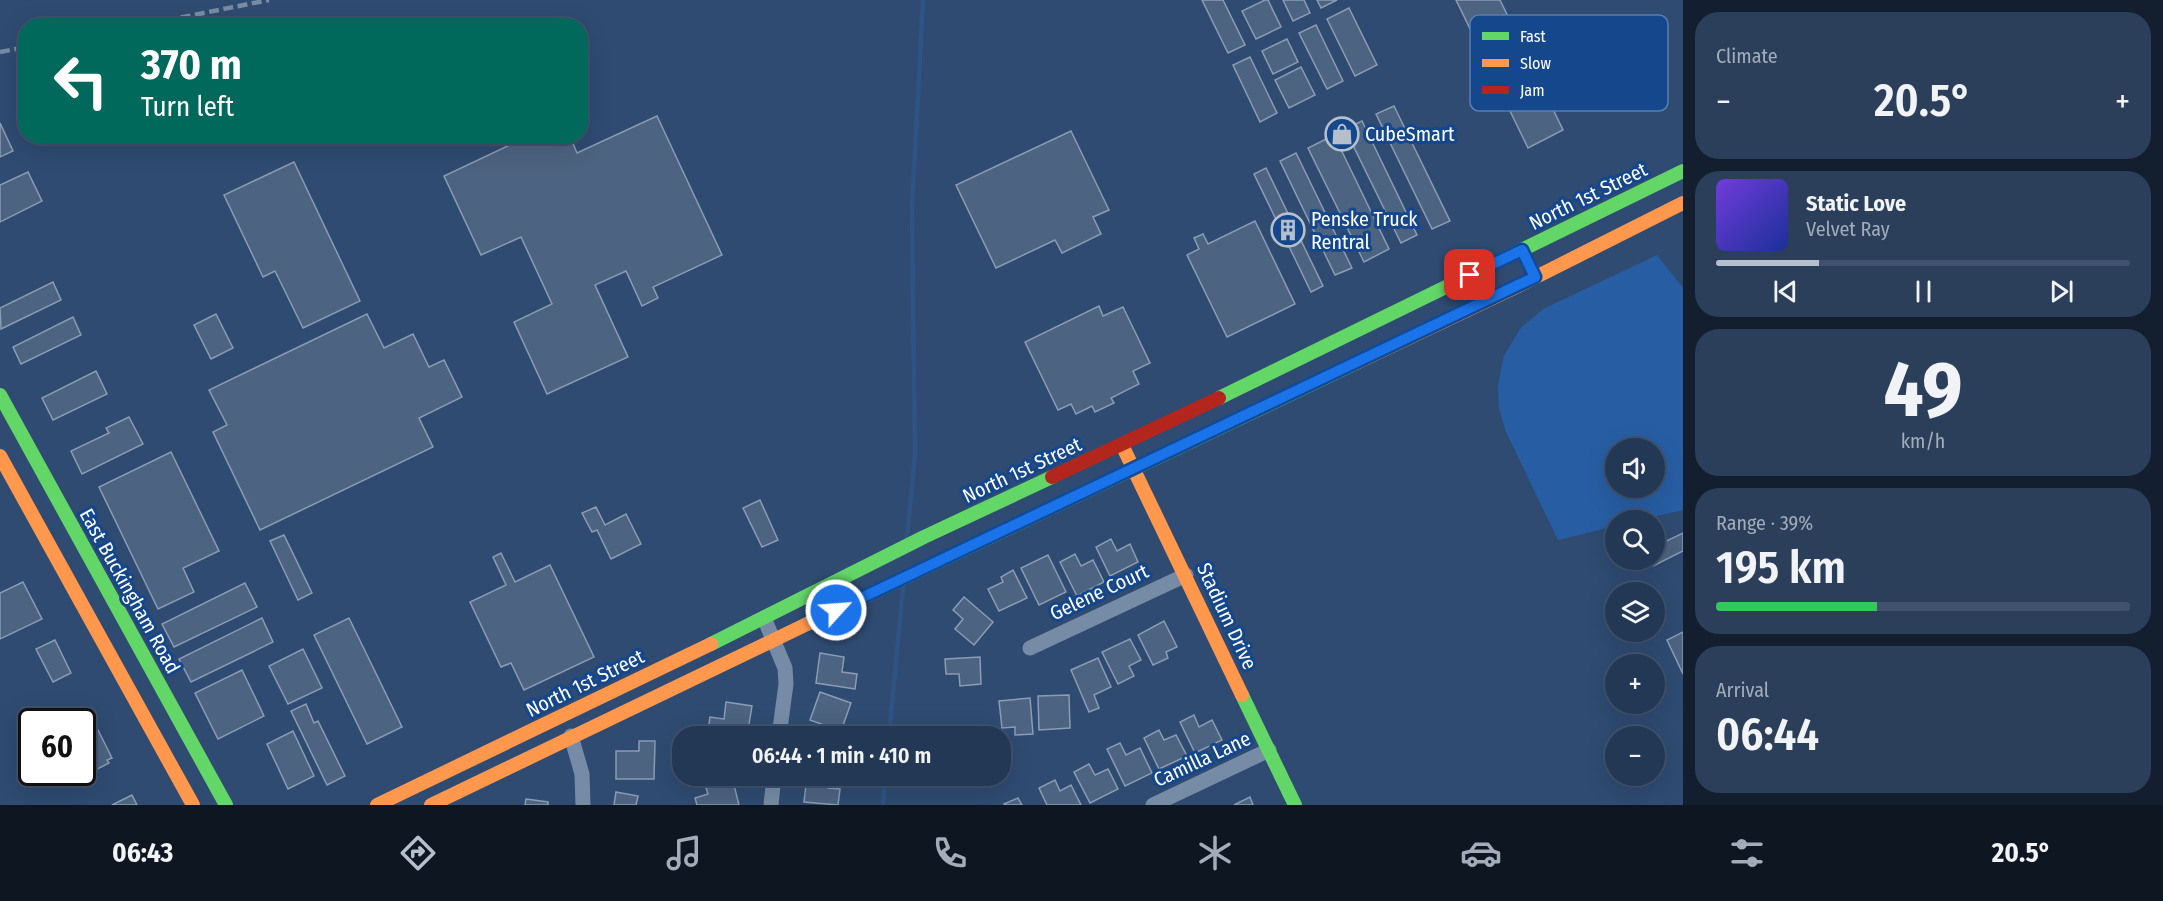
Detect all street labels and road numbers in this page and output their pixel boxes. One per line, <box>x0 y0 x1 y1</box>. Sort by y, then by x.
street label: North 1st Street <box>1525 157 1651 235</box>
street label: North 1st Street <box>959 432 1086 508</box>
street label: East Buckingham Road <box>75 504 185 678</box>
street label: Gelene Court <box>1046 559 1152 625</box>
street label: Stadium Drive <box>1192 559 1262 673</box>
street label: North 1st Street <box>522 644 648 722</box>
street label: Camilla Lane <box>1150 726 1254 792</box>

